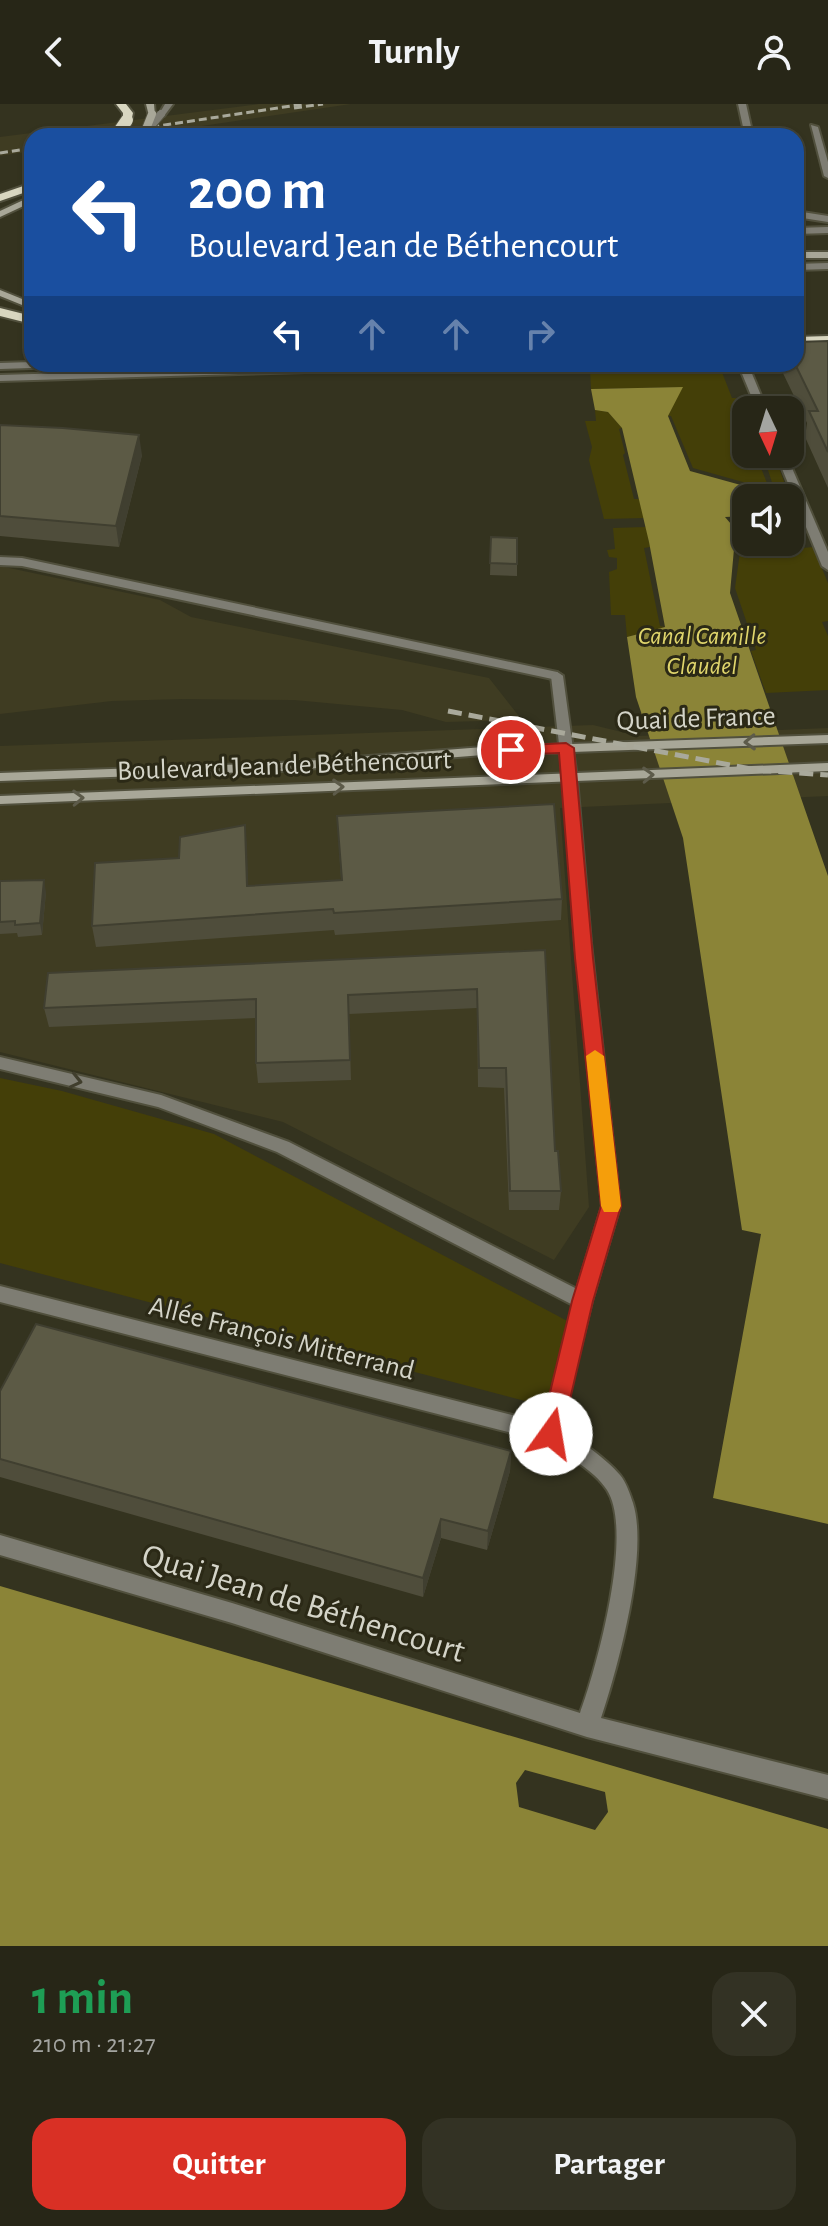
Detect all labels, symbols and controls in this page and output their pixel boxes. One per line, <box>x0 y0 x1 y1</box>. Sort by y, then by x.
icon: back <box>32 30 76 74</box>
icon: person <box>752 30 796 74</box>
text: Turnly <box>368 34 460 70</box>
icon: left <box>56 160 160 264</box>
text: 200 m <box>188 163 326 219</box>
text: Boulevard Jean de Béthencourt <box>188 228 618 264</box>
icon: left <box>266 312 310 356</box>
icon: ahead <box>350 312 394 356</box>
icon: ahead <box>434 312 478 356</box>
icon: right <box>518 312 562 356</box>
north arrow <box>732 396 804 468</box>
map controls <box>732 396 804 556</box>
button: sound <box>732 484 804 556</box>
water label: Canal Camille Claudel <box>638 623 766 679</box>
street label: Quai de France <box>616 702 776 736</box>
pin <box>477 716 545 784</box>
icon: arrive <box>489 728 533 772</box>
one-way arrow <box>743 733 756 750</box>
street label: Boulevard Jean de Béthencourt <box>116 746 452 786</box>
one-way arrow <box>642 766 655 783</box>
one-way arrow <box>332 779 345 796</box>
one-way arrow <box>72 789 85 806</box>
one-way arrow <box>69 1072 82 1089</box>
street label: Allée François Mitterrand <box>146 1292 417 1385</box>
position arrow <box>509 1392 593 1476</box>
street label: Quai Jean de Béthencourt <box>138 1539 469 1669</box>
button: close <box>712 1972 796 2056</box>
text: 1 min <box>32 1975 133 2023</box>
text: 210 m · 21:27 <box>32 2031 156 2057</box>
button: Quitter <box>32 2118 406 2210</box>
button: Partager <box>422 2118 796 2210</box>

